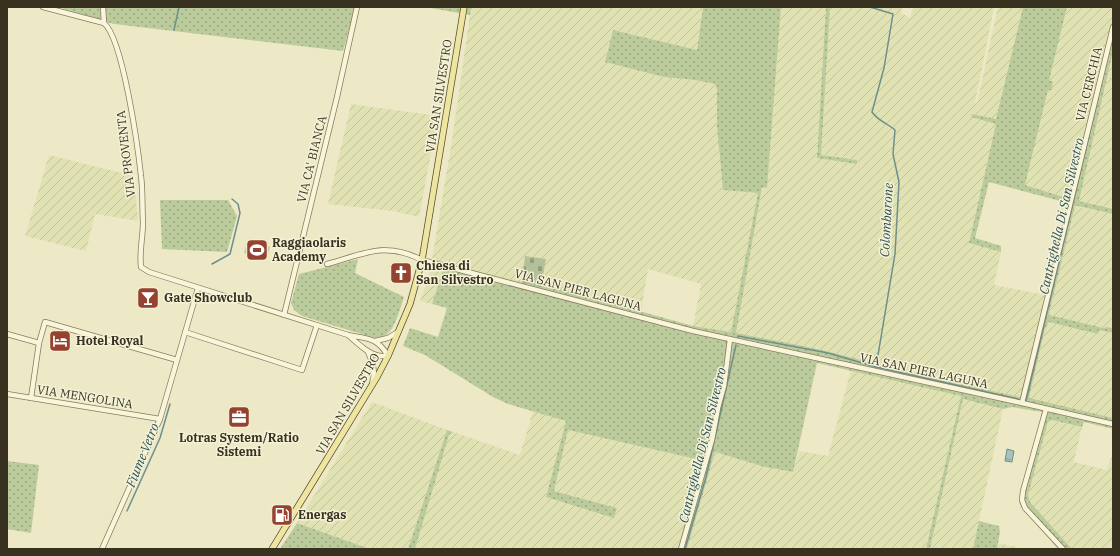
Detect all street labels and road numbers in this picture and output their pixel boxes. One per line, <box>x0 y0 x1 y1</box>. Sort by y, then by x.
street label: VIA SAN SILVESTRO <box>422 38 455 154</box>
street label: VIA CERCHIA <box>1072 44 1105 123</box>
street label: VIA PROVENTA <box>113 109 138 198</box>
street label: VIA CA' BIANCA <box>293 113 330 204</box>
street label: VIA SAN PIER LAGUNA <box>513 265 644 314</box>
street label: VIA SAN SILVESTRO <box>312 350 383 457</box>
street label: VIA SAN PIER LAGUNA <box>859 350 990 392</box>
street label: VIA MENGOLINA <box>36 382 135 412</box>

